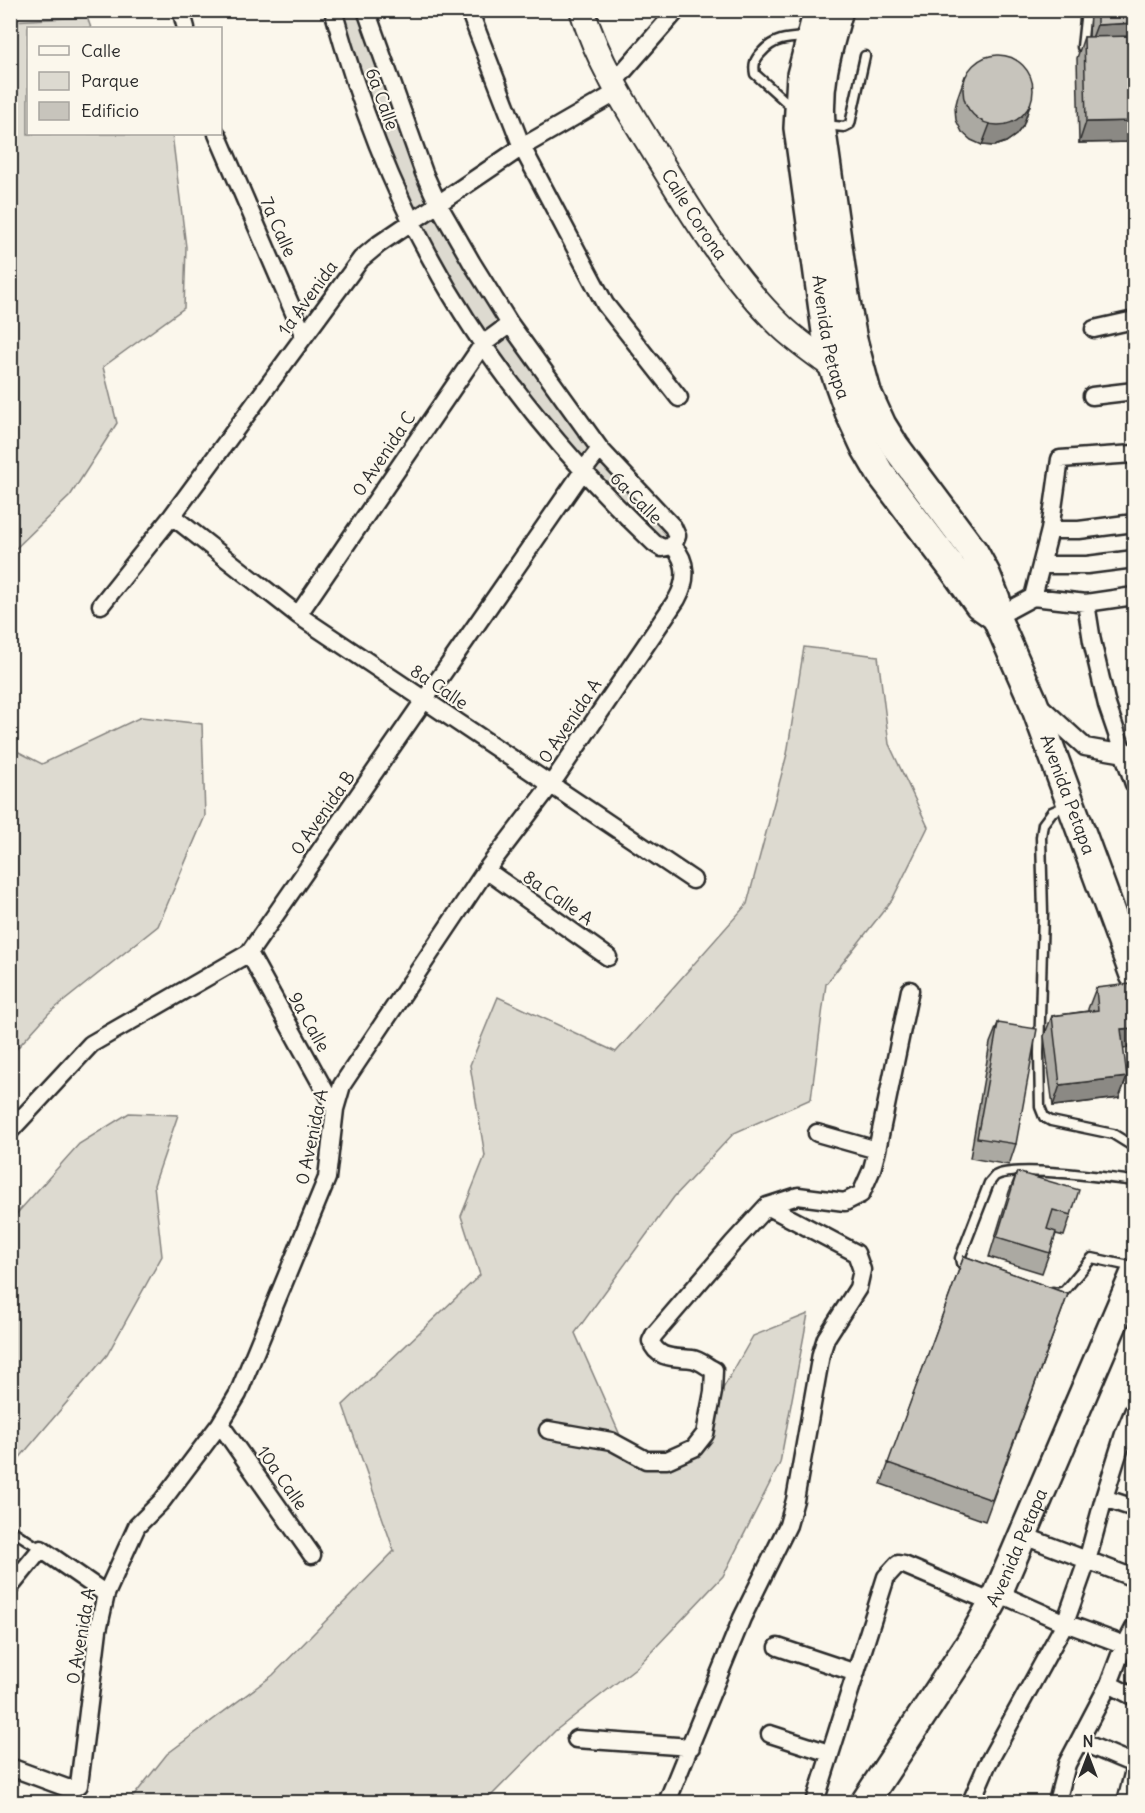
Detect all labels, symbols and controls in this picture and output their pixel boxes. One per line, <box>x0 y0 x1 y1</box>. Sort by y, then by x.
legend <box>27 27 222 135</box>
text: Calle <box>81 39 121 62</box>
street label: 6a Calle <box>361 64 404 133</box>
text: Parque <box>81 69 139 92</box>
text: Edificio <box>81 99 139 122</box>
street label: Calle Corona <box>656 165 733 264</box>
street label: 7a Calle <box>255 193 302 260</box>
street label: 1a Avenida <box>273 256 342 340</box>
street label: Avenida Petapa <box>807 274 855 402</box>
street label: 0 Avenida C <box>347 407 420 501</box>
street label: 6a Calle <box>605 467 667 529</box>
street label: 8a Calle <box>406 659 473 714</box>
street label: 0 Avenida A <box>533 674 606 767</box>
street label: Avenida Petapa <box>1035 731 1101 858</box>
street label: 0 Avenida B <box>285 766 360 859</box>
street label: 8a Calle A <box>519 865 598 930</box>
street label: 9a Calle <box>284 988 335 1056</box>
street label: 0 Avenida A <box>290 1087 333 1187</box>
street label: 10a Calle <box>252 1441 313 1514</box>
street label: Avenida Petapa <box>981 1485 1052 1611</box>
street label: 0 Avenida A <box>61 1586 100 1686</box>
north arrow <box>1058 1726 1118 1786</box>
text: N <box>1082 1731 1094 1751</box>

